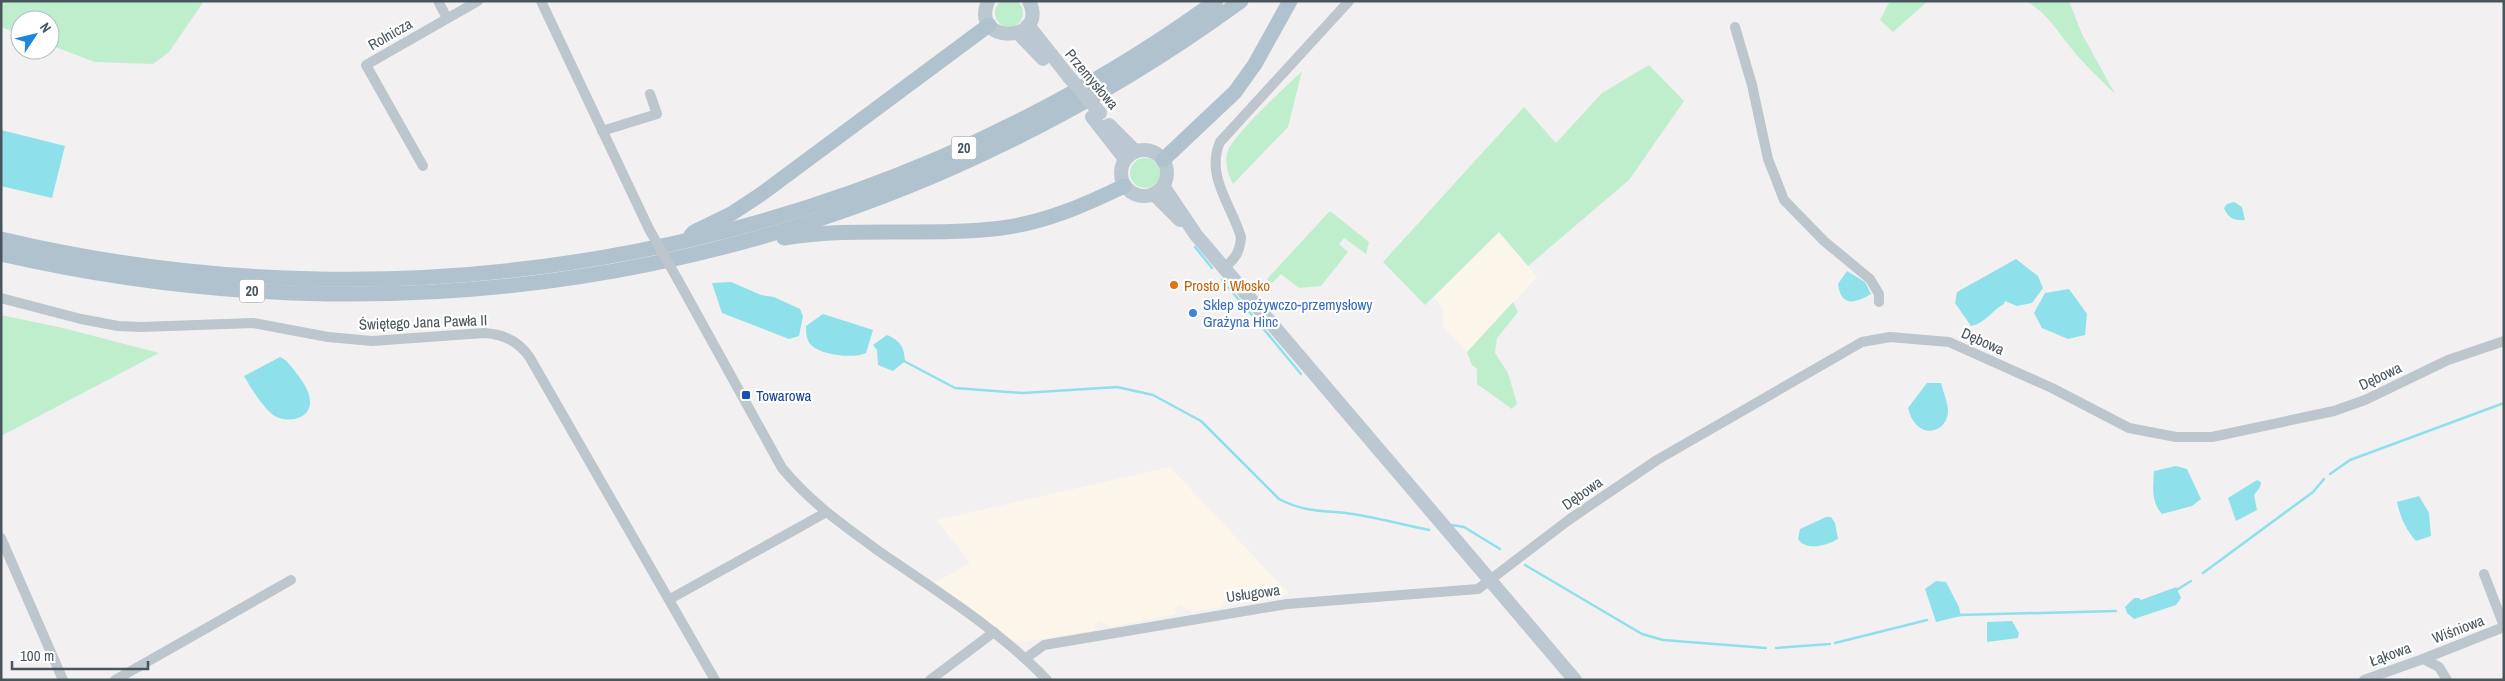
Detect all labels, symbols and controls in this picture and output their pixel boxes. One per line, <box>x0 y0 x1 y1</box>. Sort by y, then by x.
north arrow <box>10 10 60 60</box>
street label: Rolnicza <box>364 13 416 55</box>
text: N <box>36 19 55 36</box>
street label: Przemysłowa <box>1060 44 1124 114</box>
road number: 20 <box>952 136 976 160</box>
place label: Prosto i Włosko <box>1184 275 1270 296</box>
marker: Prosto i Włosko <box>1168 279 1180 291</box>
road number: 20 <box>240 280 264 302</box>
place label: Sklep spożywczo-przemysłowy Grażyna Hinc <box>1203 294 1373 332</box>
marker: Sklep spożywczo-przemysłowy Grażyna Hinc <box>1187 307 1199 319</box>
street label: Świętego Jana Pawła II <box>358 309 488 335</box>
street label: Dębowa <box>1958 322 2008 360</box>
street label: Dębowa <box>2355 357 2405 395</box>
place label: Towarowa <box>756 385 812 406</box>
marker: Towarowa <box>740 389 752 401</box>
street label: Dębowa <box>1557 471 1607 515</box>
street label: Usługowa <box>1225 579 1281 607</box>
street label: Wiśniowa <box>2429 609 2487 648</box>
street label: Łąkowa <box>2366 637 2414 671</box>
scale bar <box>12 638 149 670</box>
text: 100 m <box>20 645 54 666</box>

